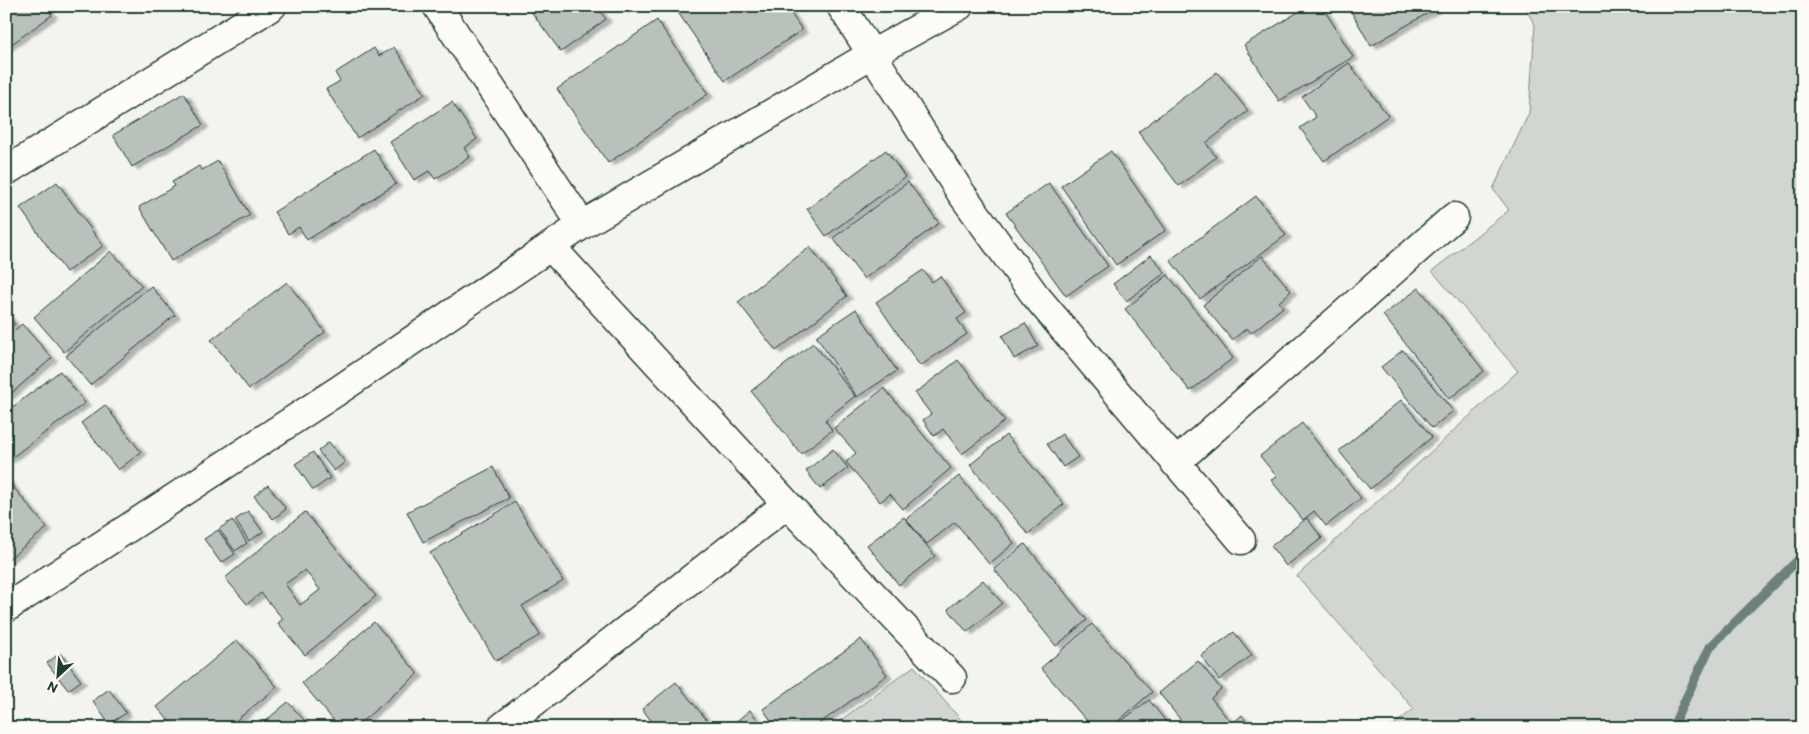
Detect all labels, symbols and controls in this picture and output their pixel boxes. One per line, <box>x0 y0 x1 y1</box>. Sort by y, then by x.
north arrow <box>32 652 82 702</box>
text: N <box>45 678 60 697</box>

